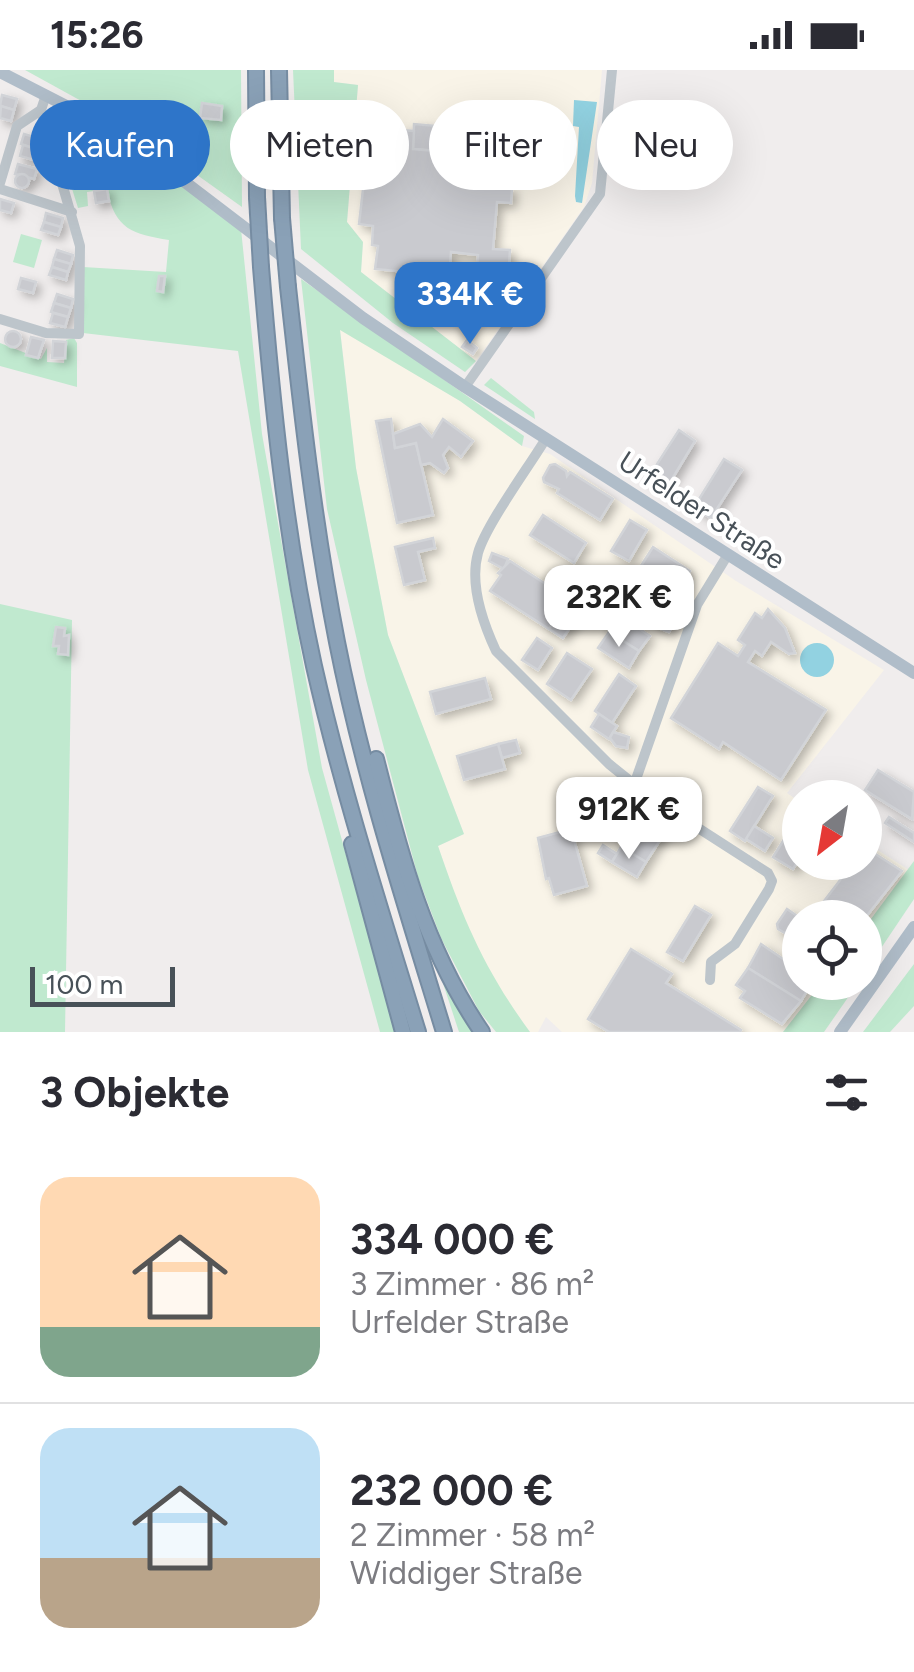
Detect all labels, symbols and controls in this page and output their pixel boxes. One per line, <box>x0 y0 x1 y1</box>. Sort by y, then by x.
text: 15:26 <box>50 12 144 58</box>
chip: Kaufen <box>30 100 210 190</box>
chip: Mieten <box>230 100 409 190</box>
chip: Filter <box>429 100 577 190</box>
chip: Neu <box>597 100 733 190</box>
pin: 334K € <box>389 262 551 347</box>
text: 334K € <box>416 275 524 313</box>
street label: Urfelder Straße <box>612 444 792 576</box>
pin: 232K € <box>538 565 700 650</box>
text: 232K € <box>566 578 672 616</box>
pin: 912K € <box>548 777 710 862</box>
north arrow <box>782 780 882 880</box>
map controls <box>782 780 882 1000</box>
text: 912K € <box>578 790 680 828</box>
button: locate <box>782 900 882 1000</box>
scale bar <box>30 962 175 1006</box>
text: 100 m <box>45 967 123 1001</box>
icon: filters <box>819 1065 874 1120</box>
text: 3 Objekte <box>40 1067 229 1118</box>
text: 334 000 € <box>350 1214 554 1265</box>
icon: home <box>120 1217 240 1337</box>
text: 3 Zimmer · 86 m² <box>350 1265 594 1303</box>
text: Urfelder Straße <box>350 1303 569 1341</box>
text: 232 000 € <box>350 1465 553 1516</box>
icon: home <box>120 1468 240 1588</box>
text: 2 Zimmer · 58 m² <box>350 1516 595 1554</box>
text: Widdiger Straße <box>350 1554 582 1592</box>

